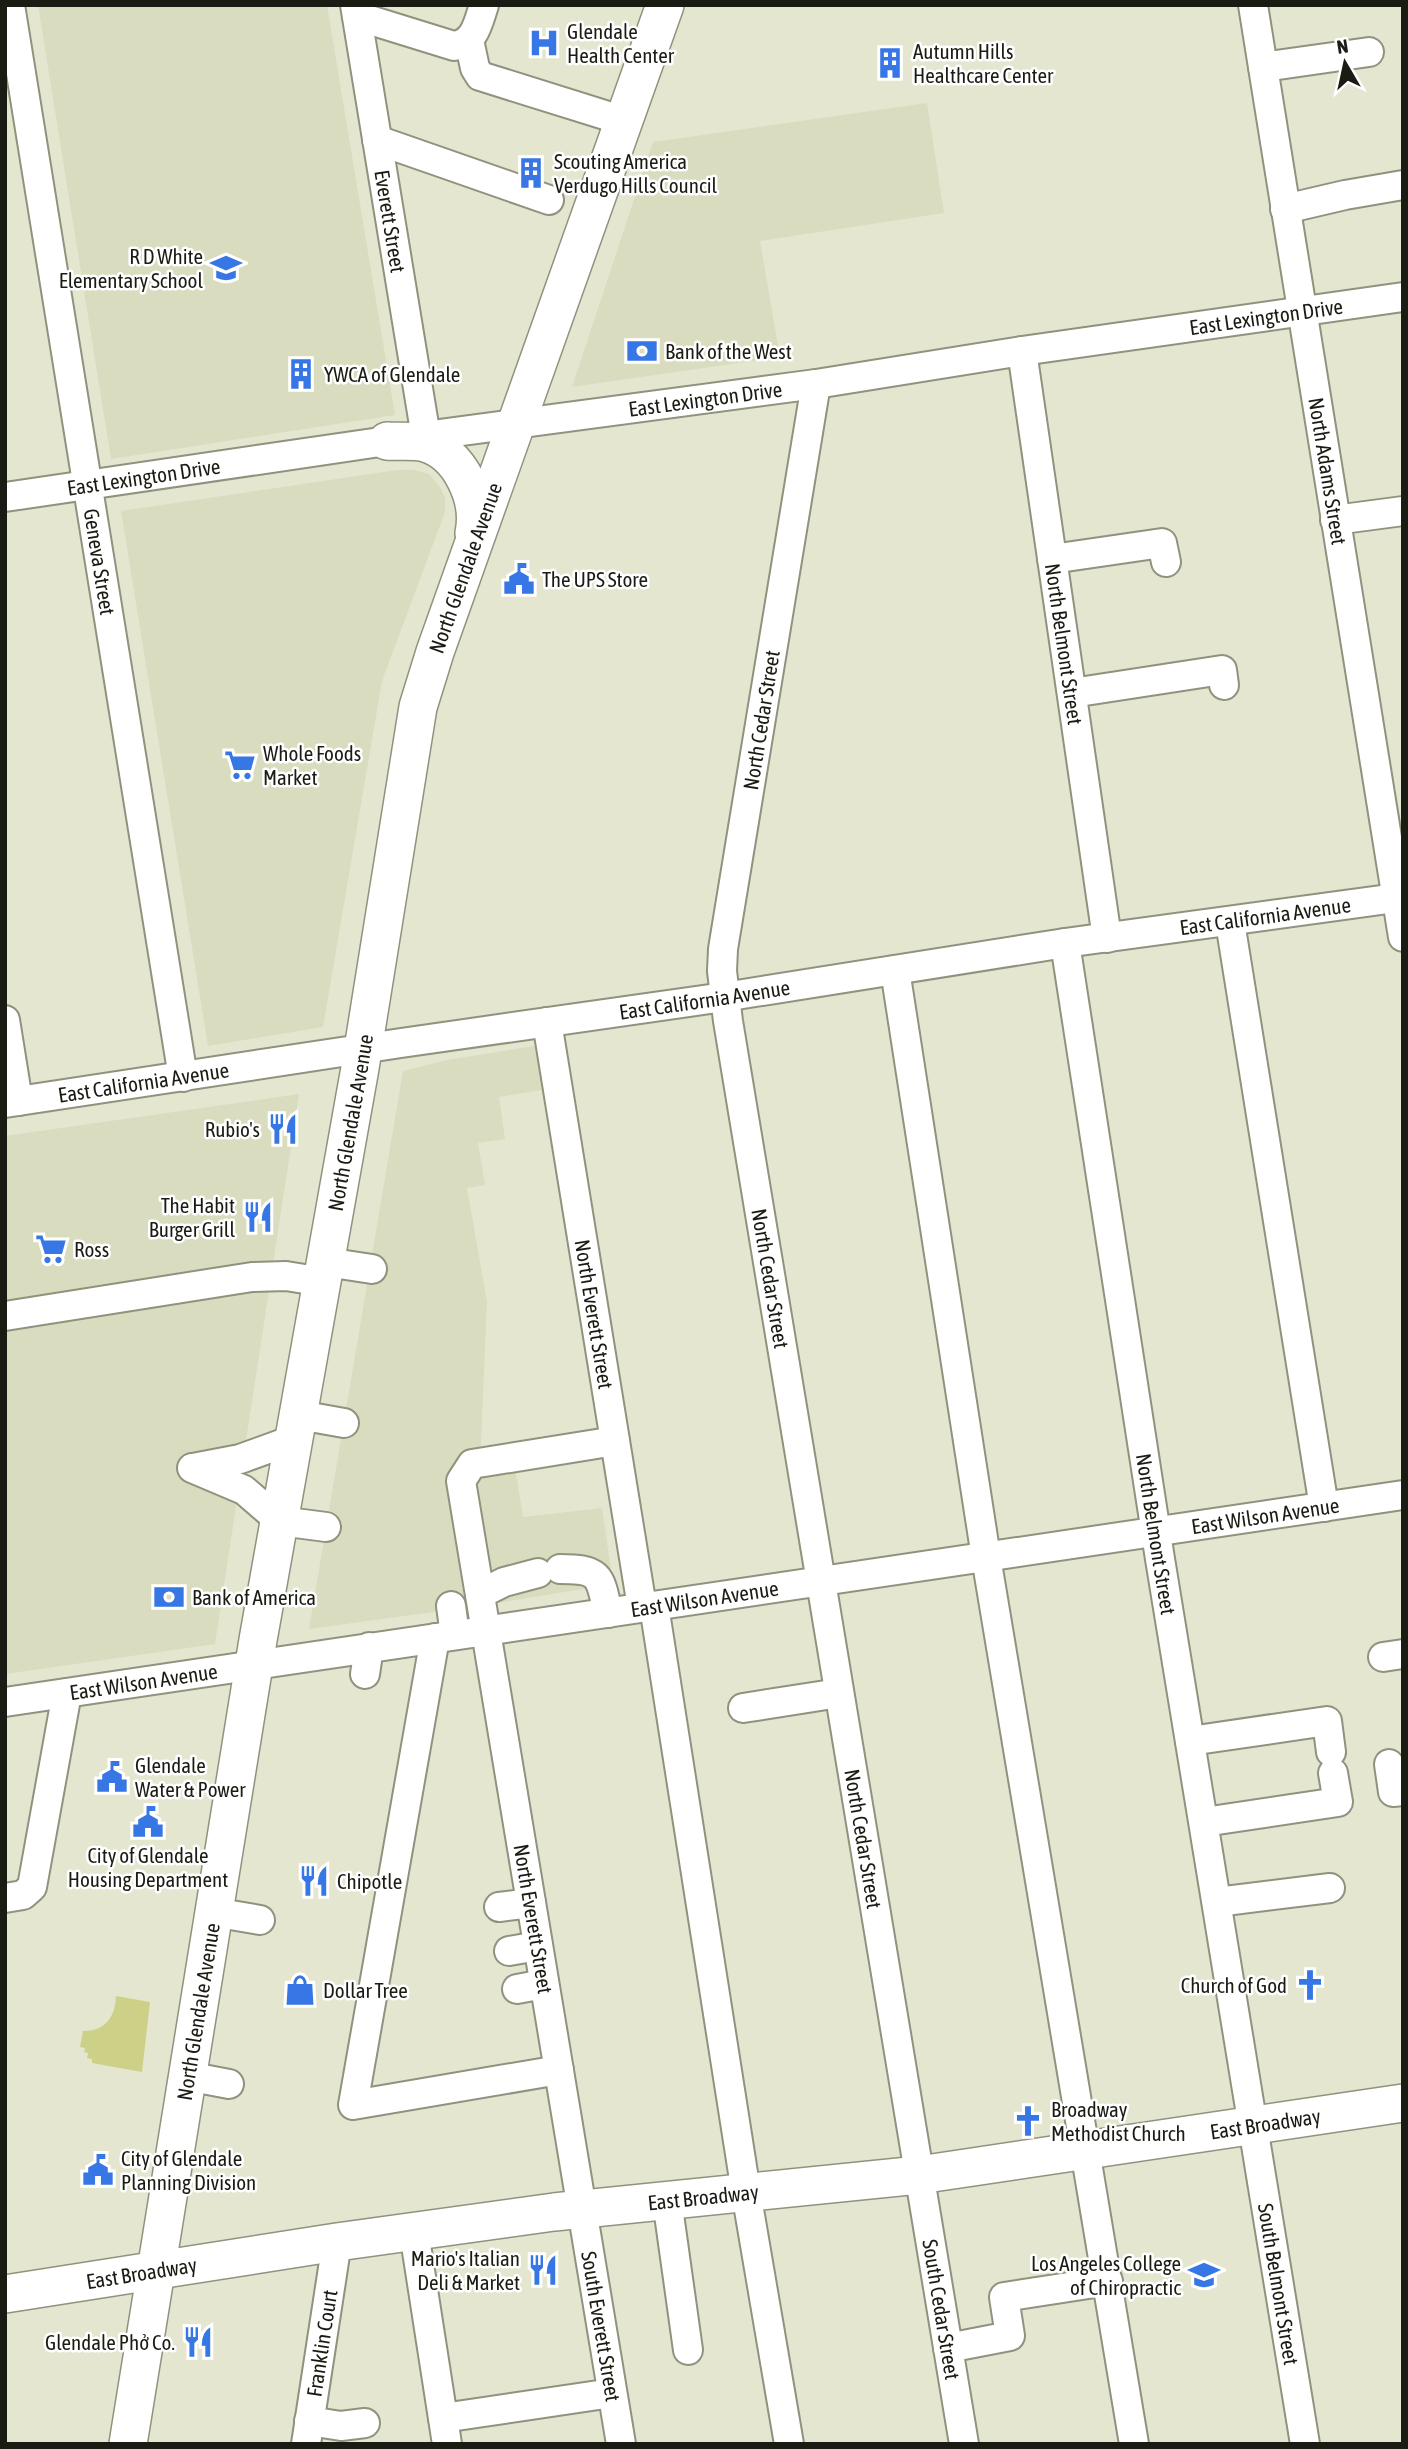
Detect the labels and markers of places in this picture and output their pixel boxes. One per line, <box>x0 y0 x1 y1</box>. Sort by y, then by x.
place label: Glendale Health Center <box>567 19 675 67</box>
hospital icon: Glendale Health Center <box>527 26 561 60</box>
place label: Autumn Hills Healthcare Center <box>913 39 1054 87</box>
building icon: Autumn Hills Healthcare Center <box>873 46 907 80</box>
place label: Scouting America Verdugo Hills Council <box>554 149 718 197</box>
building icon: Scouting America Verdugo Hills Council <box>514 156 548 190</box>
place label: R D White Elementary School <box>59 244 203 292</box>
school or university icon: R D White Elementary School <box>209 251 243 285</box>
bank icon: Bank of the West <box>625 334 659 368</box>
place label: Bank of the West <box>665 339 792 363</box>
building icon: YWCA of Glendale <box>284 357 318 391</box>
place label: YWCA of Glendale <box>324 362 460 386</box>
public building icon: The UPS Store <box>502 562 536 596</box>
place label: The UPS Store <box>542 567 648 591</box>
place label: Whole Foods Market <box>263 741 361 789</box>
supermarket icon: Whole Foods Market <box>223 748 257 782</box>
restaurant icon: Rubio's <box>266 1112 300 1146</box>
place label: Rubio's <box>205 1117 260 1141</box>
place label: The Habit Burger Grill <box>149 1193 235 1241</box>
restaurant icon: The Habit Burger Grill <box>241 1200 275 1234</box>
supermarket icon: Ross <box>34 1232 68 1266</box>
place label: Ross <box>74 1237 109 1261</box>
bank icon: Bank of America <box>152 1580 186 1614</box>
place label: Bank of America <box>192 1585 316 1609</box>
place label: Glendale Water & Power <box>135 1753 246 1801</box>
public building icon: Glendale Water & Power <box>95 1760 129 1794</box>
public building icon: City of Glendale Housing Department <box>131 1805 165 1839</box>
place label: City of Glendale Housing Department <box>68 1843 228 1891</box>
restaurant icon: Chipotle <box>297 1864 331 1898</box>
place label: Chipotle <box>337 1869 402 1893</box>
church icon: Church of God <box>1293 1968 1327 2002</box>
shop icon: Dollar Tree <box>283 1973 317 2007</box>
place label: Church of God <box>1181 1973 1287 1997</box>
place label: Dollar Tree <box>323 1978 408 2002</box>
place label: Broadway Methodist Church <box>1051 2097 1186 2145</box>
church icon: Broadway Methodist Church <box>1011 2104 1045 2138</box>
place label: City of Glendale Planning Division <box>121 2146 256 2194</box>
public building icon: City of Glendale Planning Division <box>81 2153 115 2187</box>
place label: Mario's Italian Deli & Market <box>411 2246 520 2294</box>
place label: Los Angeles College of Chiropractic <box>1031 2251 1181 2299</box>
restaurant icon: Mario's Italian Deli & Market <box>526 2253 560 2287</box>
school or university icon: Los Angeles College of Chiropractic <box>1187 2258 1221 2292</box>
restaurant icon: Glendale Phở Co. <box>181 2325 215 2359</box>
place label: Glendale Phở Co. <box>45 2330 175 2354</box>

